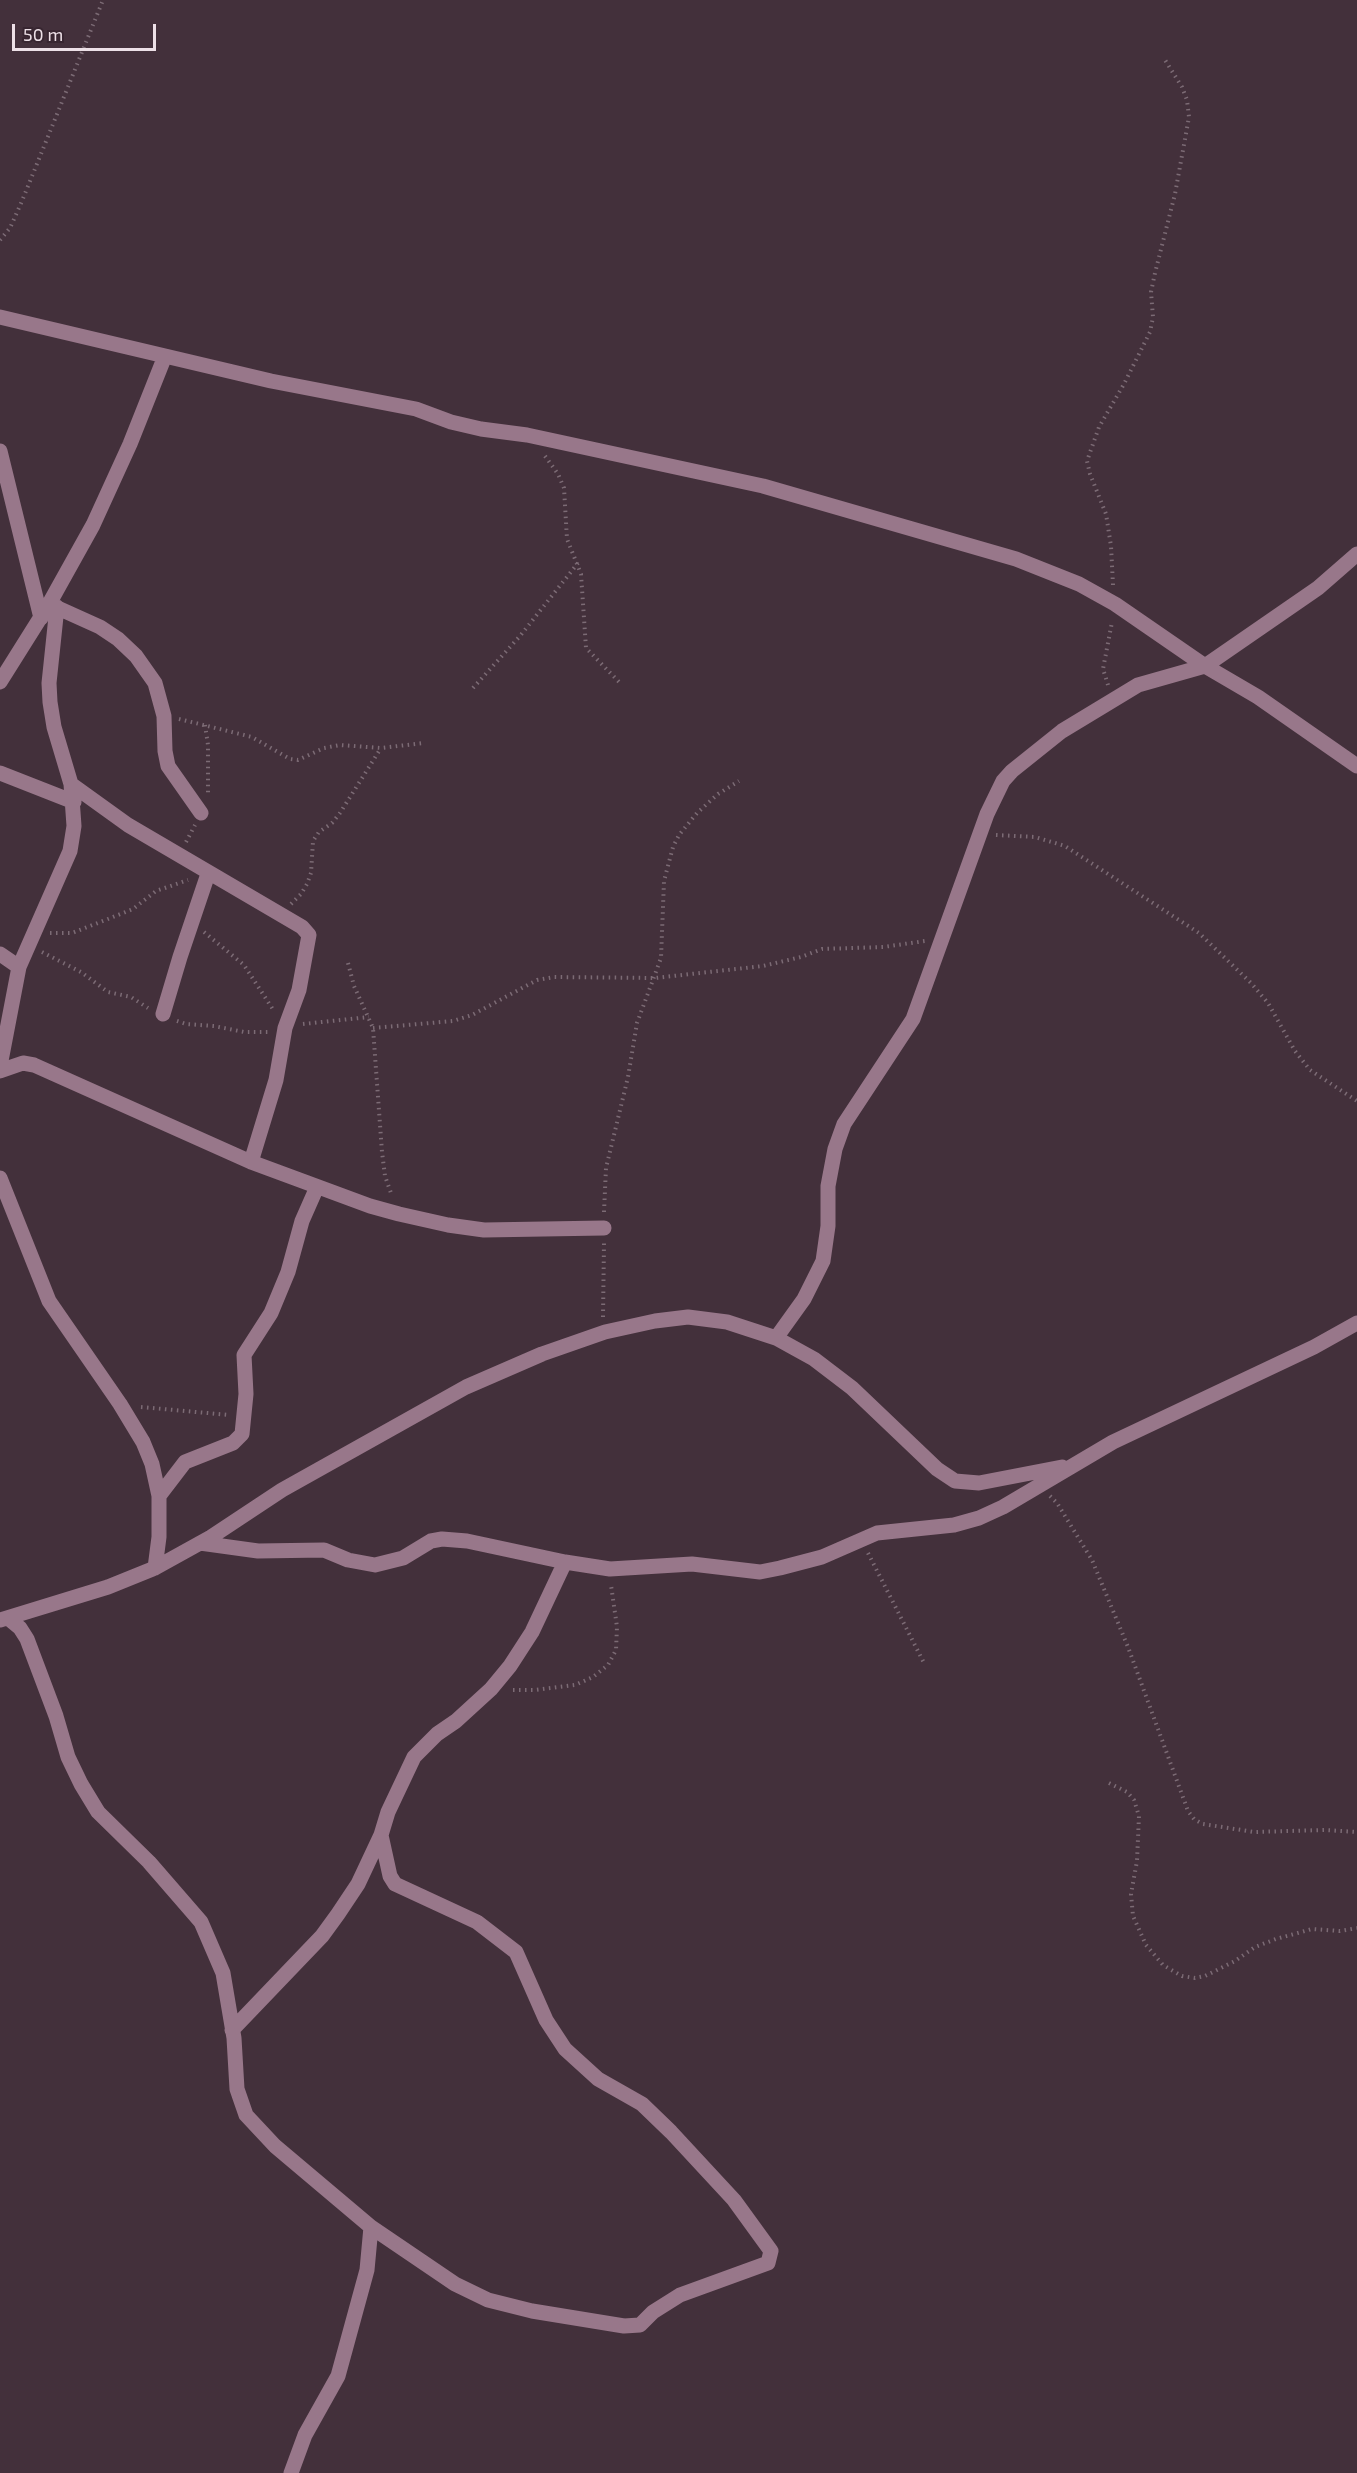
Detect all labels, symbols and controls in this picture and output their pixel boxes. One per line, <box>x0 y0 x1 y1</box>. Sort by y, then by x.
scale bar <box>15 12 159 50</box>
text: 50 m <box>23 23 63 45</box>

